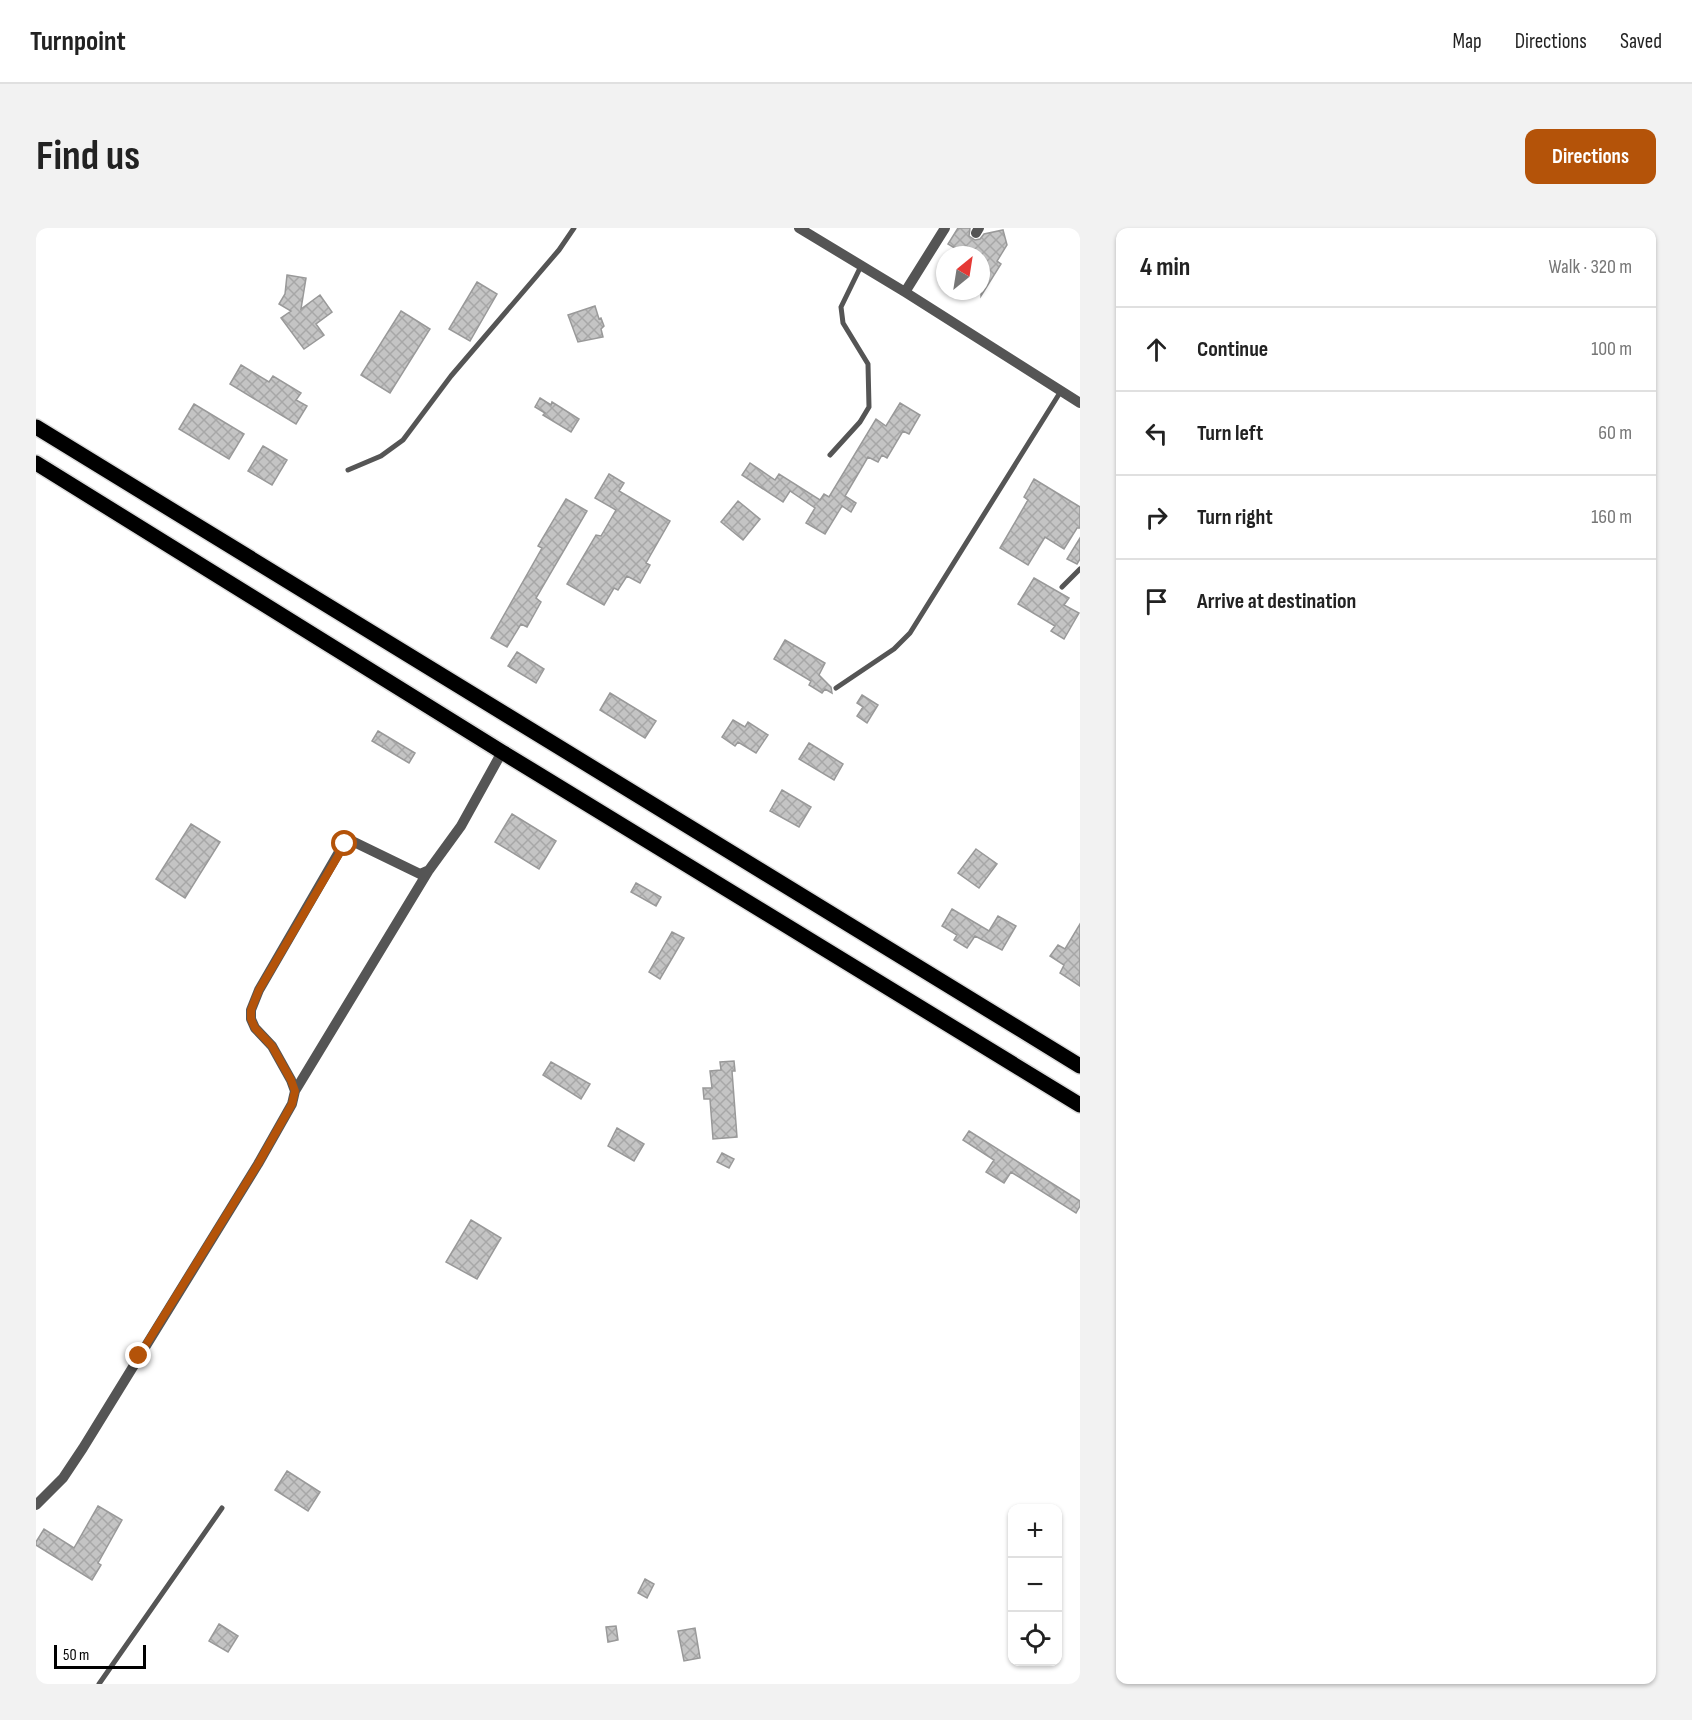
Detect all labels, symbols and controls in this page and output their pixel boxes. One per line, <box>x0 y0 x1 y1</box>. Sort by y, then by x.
text: Turnpoint <box>30 25 126 58</box>
text: Map <box>1452 29 1482 54</box>
text: Directions <box>1515 29 1587 54</box>
text: Saved <box>1620 29 1662 54</box>
button: Directions <box>1525 129 1656 184</box>
text: Find us <box>36 131 140 182</box>
north arrow <box>936 246 990 300</box>
text: 4 min <box>1140 252 1190 283</box>
text: Walk · 320 m <box>1549 255 1632 279</box>
icon: ahead <box>1140 333 1173 366</box>
text: Continue <box>1197 336 1268 363</box>
text: 100 m <box>1591 337 1632 361</box>
icon: left <box>1140 417 1173 450</box>
text: Turn left <box>1197 420 1263 447</box>
text: 60 m <box>1598 421 1632 445</box>
icon: right <box>1140 501 1173 534</box>
text: Turn right <box>1197 504 1273 531</box>
text: 160 m <box>1591 505 1632 529</box>
icon: arrive <box>1140 585 1173 618</box>
text: Arrive at destination <box>1197 588 1356 615</box>
route start <box>331 830 357 856</box>
route end <box>125 1342 151 1368</box>
map controls <box>1008 1504 1062 1666</box>
button: + <box>1008 1504 1062 1558</box>
button: − <box>1008 1558 1062 1612</box>
button: locate <box>1008 1612 1062 1666</box>
scale bar <box>54 1642 146 1670</box>
text: 50 m <box>63 1646 89 1665</box>

